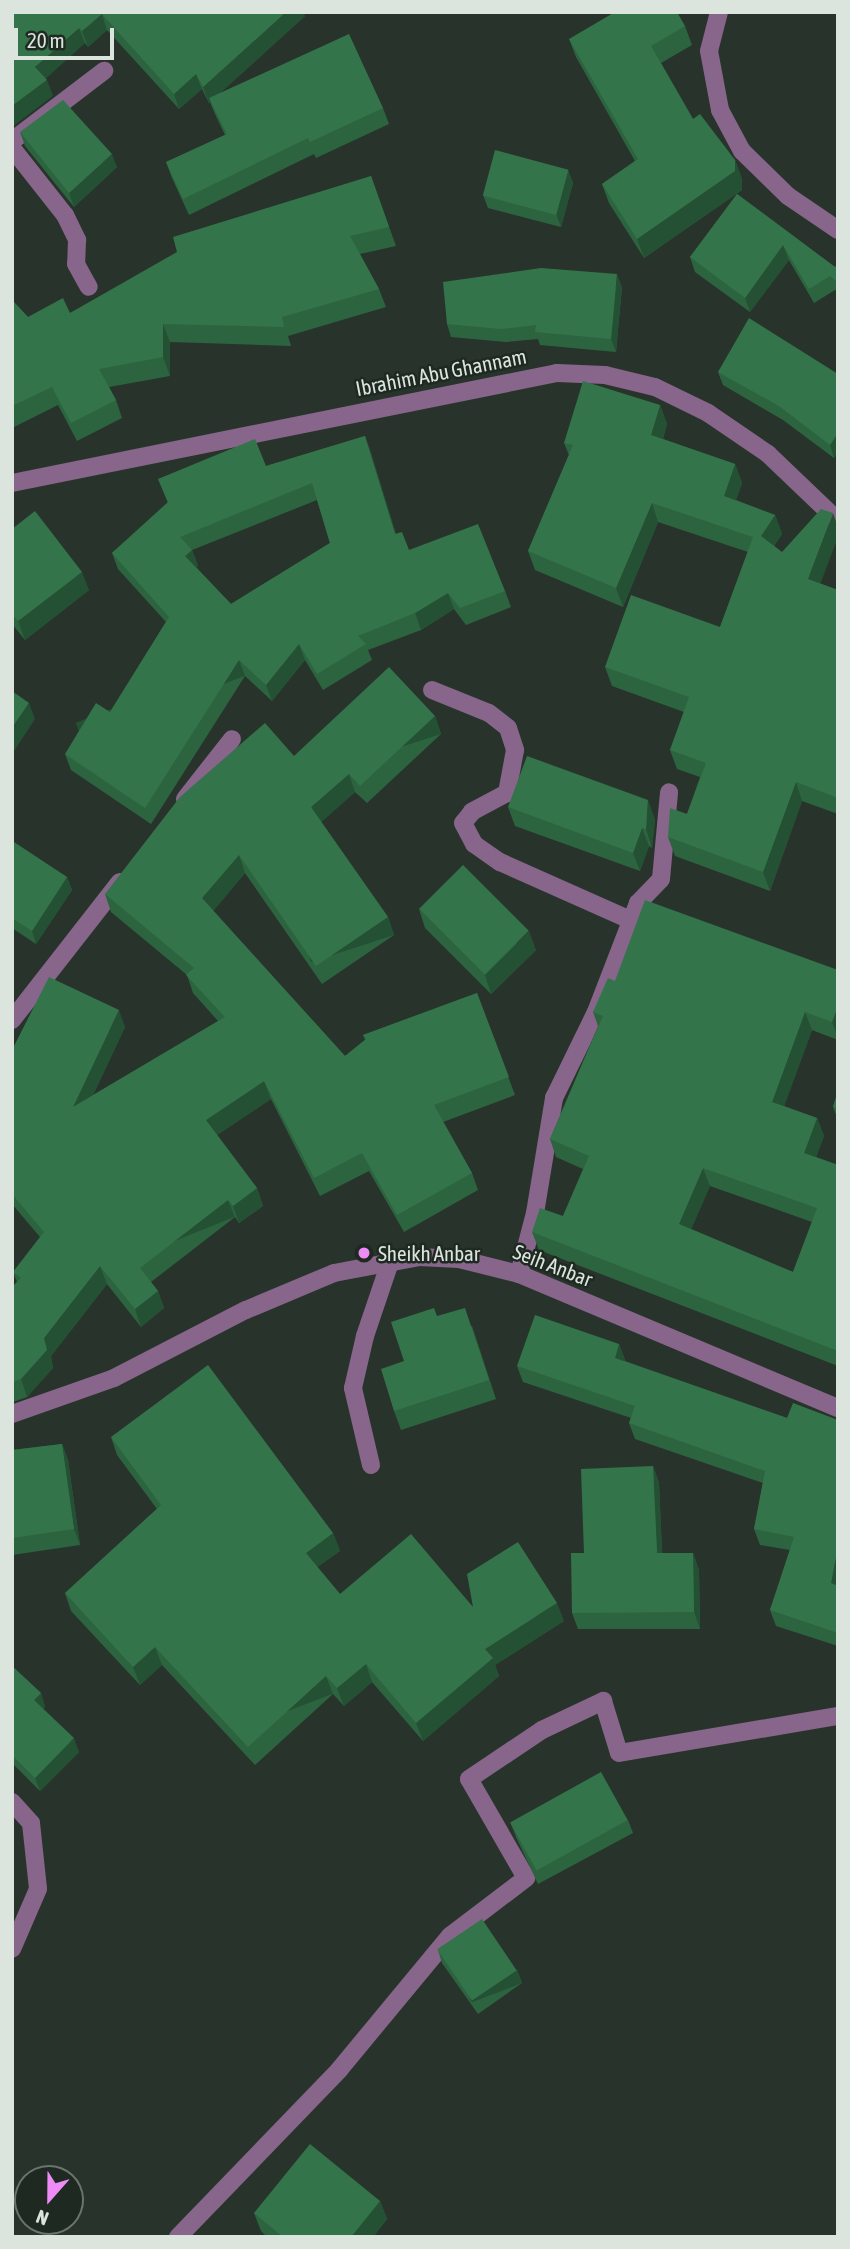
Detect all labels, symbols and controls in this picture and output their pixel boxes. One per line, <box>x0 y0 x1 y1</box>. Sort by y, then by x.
scale bar <box>18 14 117 58</box>
text: 20 m <box>27 28 65 52</box>
street label: Ibrahim Abu Ghannam <box>353 343 529 401</box>
street label: Seih Anbar <box>510 1238 596 1292</box>
place label: Sheikh Anbar <box>378 1240 480 1266</box>
marker: Sheikh Anbar <box>356 1245 372 1261</box>
north arrow <box>14 2165 84 2235</box>
text: N <box>33 2205 51 2230</box>

